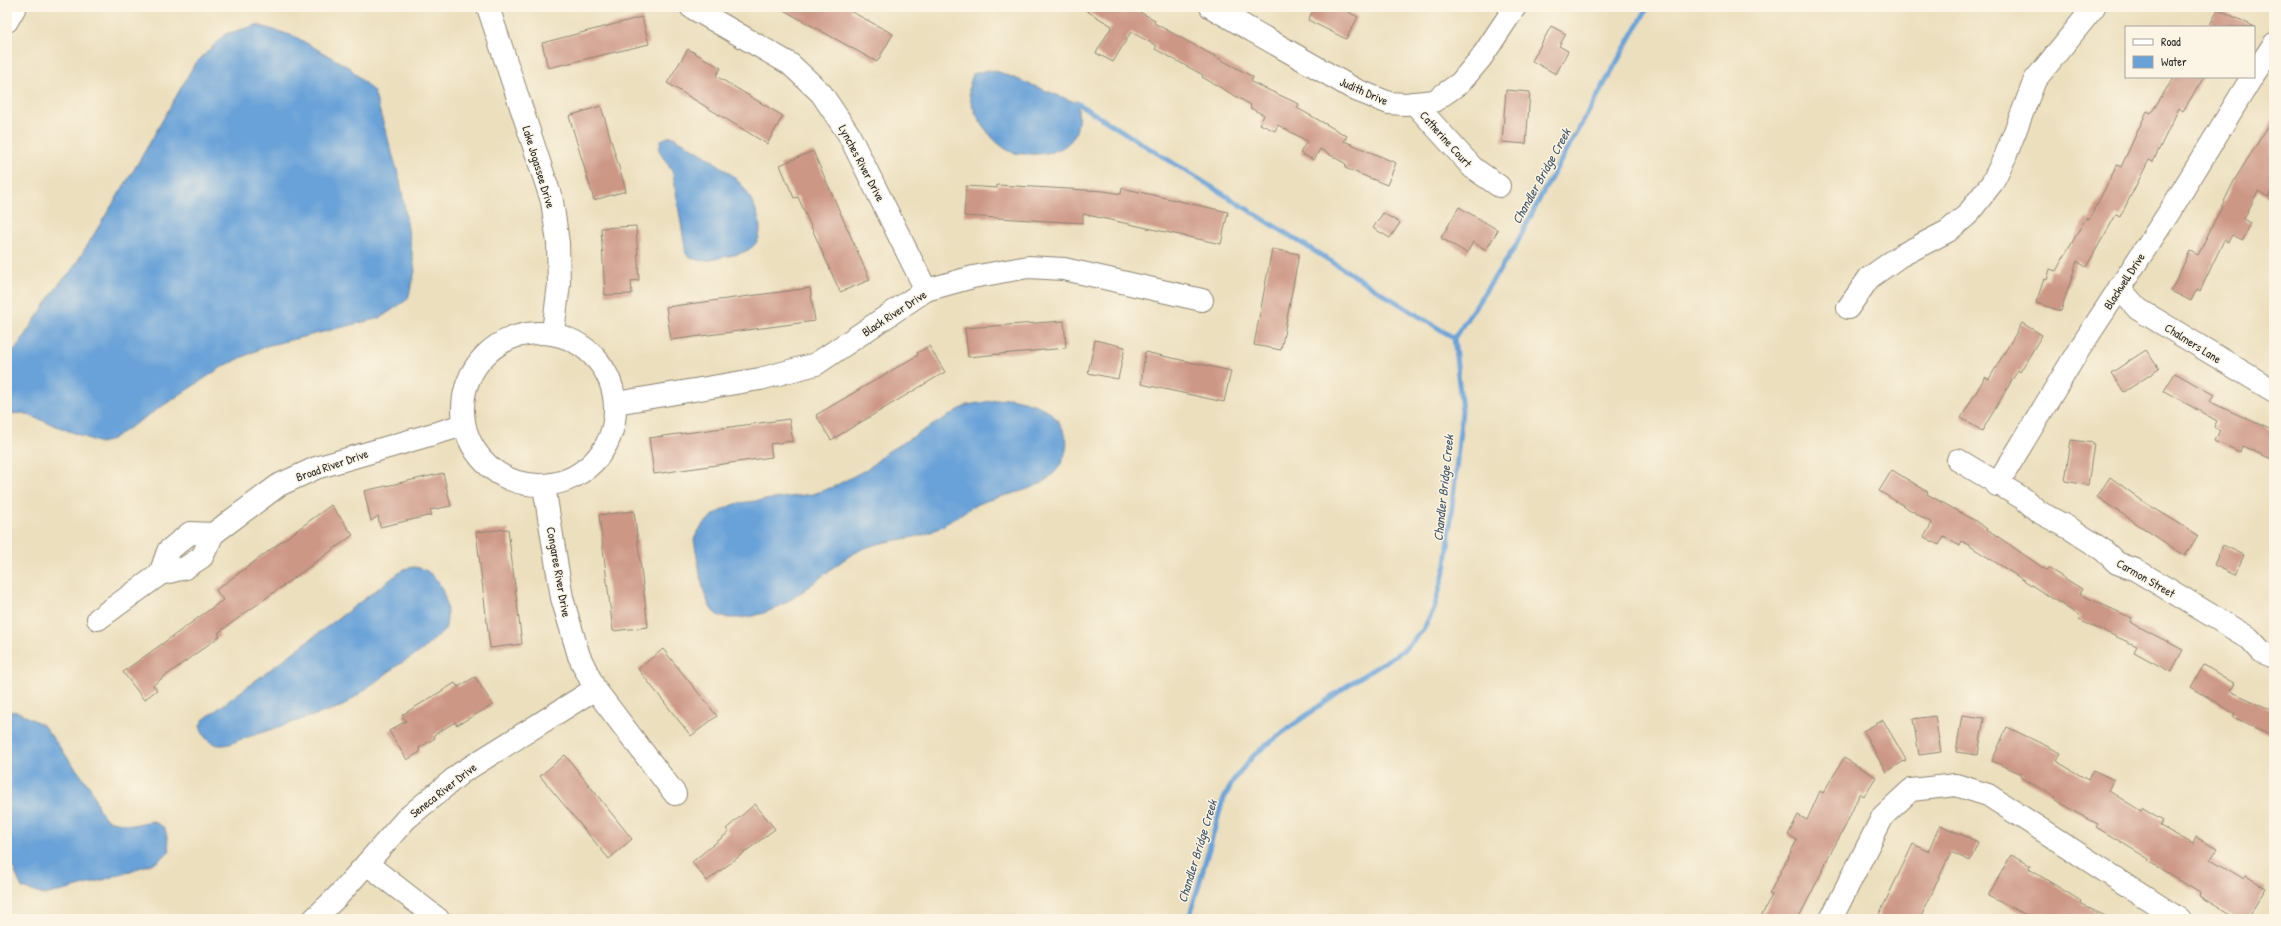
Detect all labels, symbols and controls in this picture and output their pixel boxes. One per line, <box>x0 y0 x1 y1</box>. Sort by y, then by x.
legend <box>2125 26 2255 78</box>
text: Road <box>2161 33 2181 50</box>
text: Water <box>2161 53 2187 70</box>
street label: Judith Drive <box>1337 73 1391 109</box>
street label: Catherine Court <box>1416 107 1476 172</box>
street label: Lynches River Drive <box>835 122 889 204</box>
street label: Lake Jogassee Drive <box>518 124 560 210</box>
water label: Chandler Bridge Creek <box>1507 124 1576 227</box>
street label: Blackwell Drive <box>2099 249 2149 313</box>
street label: Black River Drive <box>858 286 930 340</box>
street label: Chalmers Lane <box>2161 319 2225 367</box>
water label: Chandler Bridge Creek <box>1428 432 1459 542</box>
street label: Broad River Drive <box>294 445 371 485</box>
street label: Congaree River Drive <box>543 525 575 619</box>
street label: Carmon Street <box>2114 554 2179 602</box>
street label: Seneca River Drive <box>406 758 480 821</box>
water label: Chandler Bridge Creek <box>1173 796 1223 905</box>

